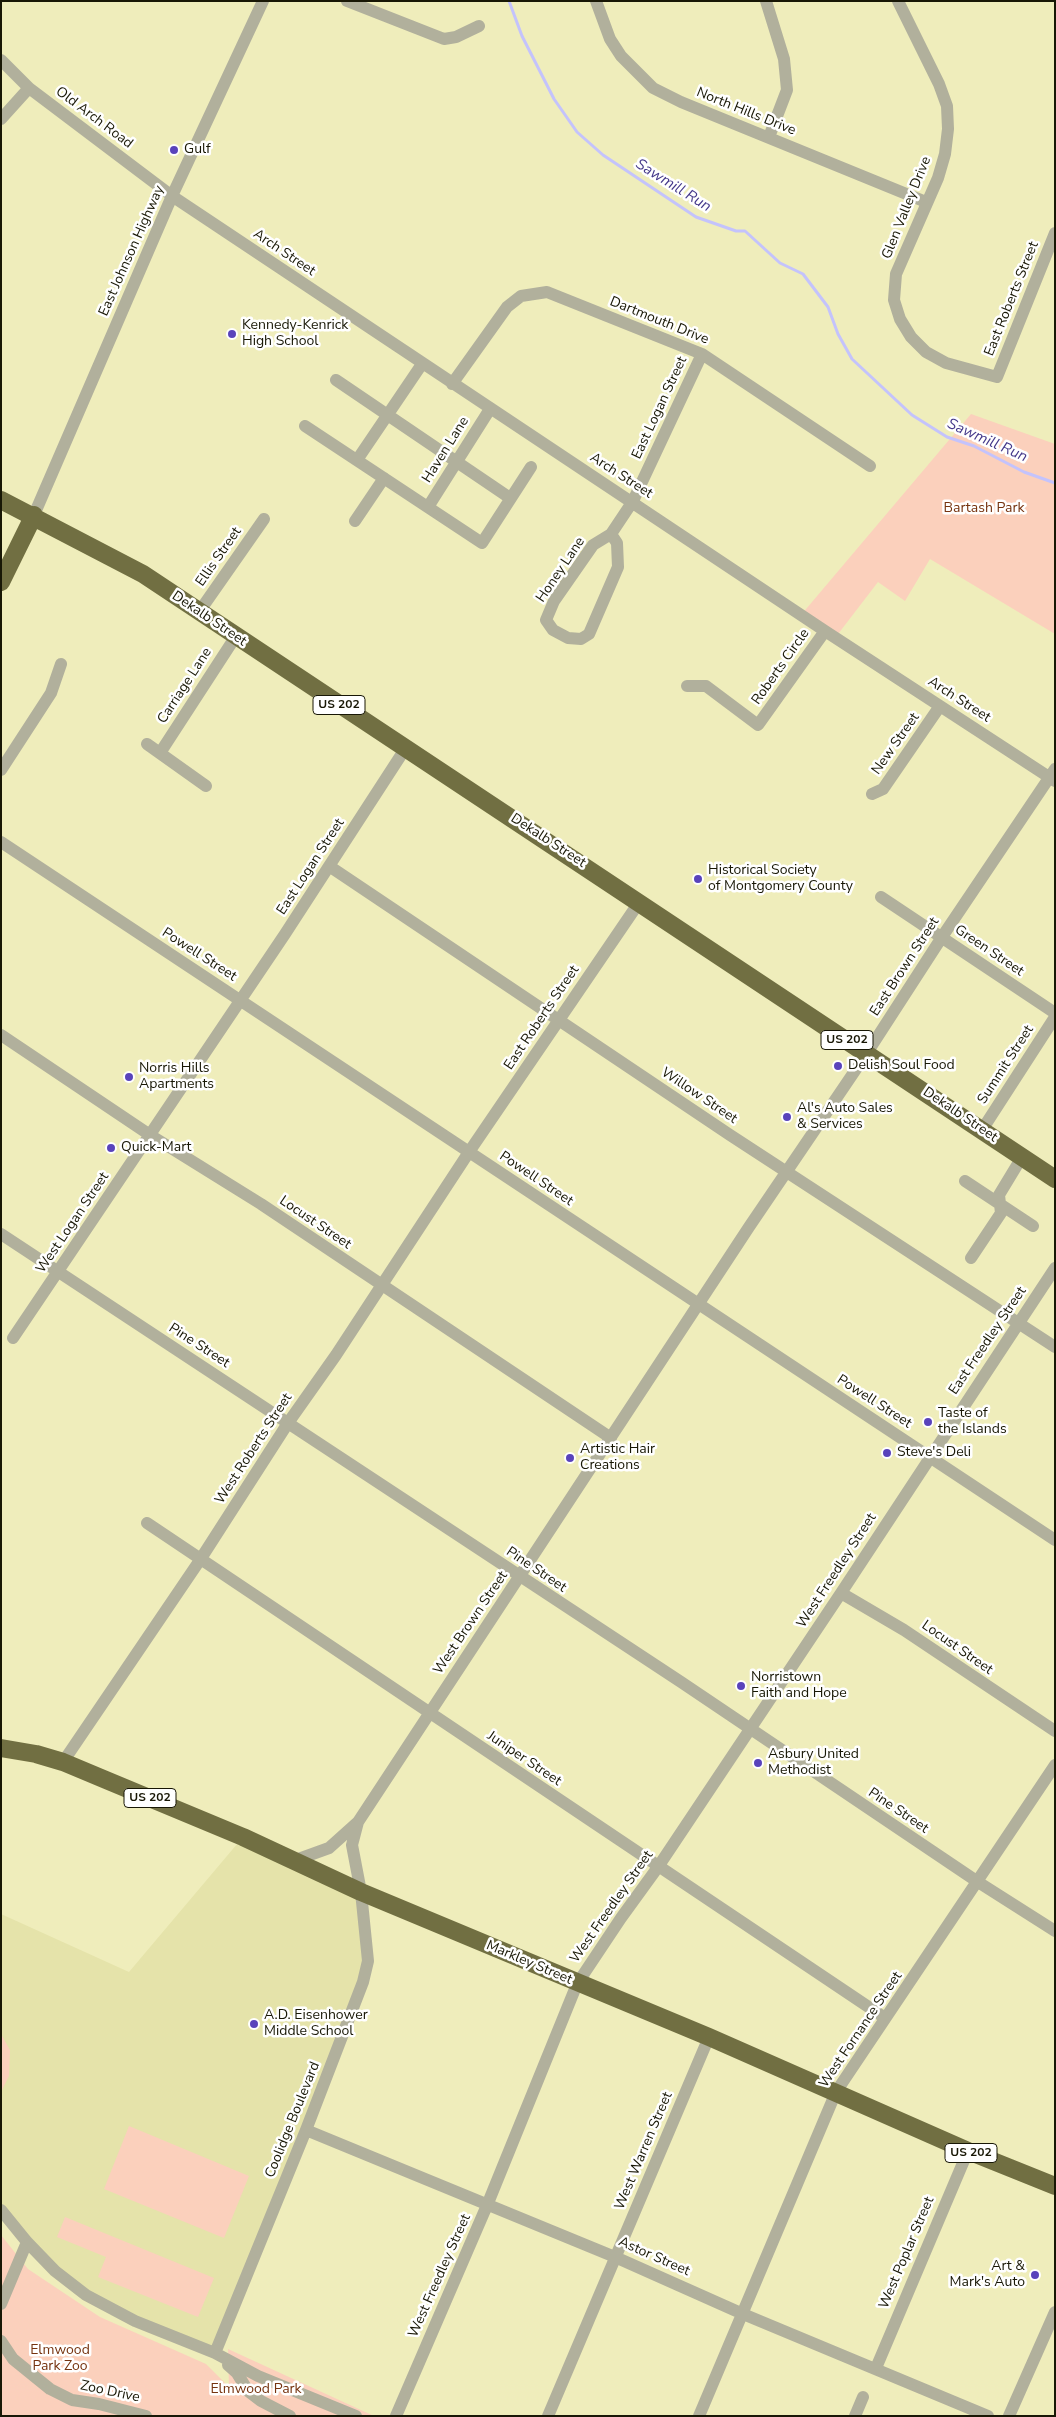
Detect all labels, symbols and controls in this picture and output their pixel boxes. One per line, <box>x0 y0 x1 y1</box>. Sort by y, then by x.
street label: Old Arch Road <box>52 84 136 152</box>
street label: North Hills Drive <box>694 84 798 140</box>
place label: Gulf <box>184 142 211 158</box>
marker: Gulf <box>168 144 180 156</box>
street label: Glen Valley Drive <box>879 154 935 262</box>
water label: Sawmill Run <box>632 156 714 216</box>
street label: East Johnson Highway <box>96 183 168 319</box>
street label: Arch Street <box>250 226 318 280</box>
street label: East Roberts Street <box>981 239 1043 359</box>
street label: Dartmouth Drive <box>607 293 711 349</box>
place label: Kennedy-Kenrick High School <box>242 318 348 351</box>
marker: Kennedy-Kenrick High School <box>226 328 238 340</box>
street label: East Logan Street <box>629 354 691 462</box>
street label: Haven Lane <box>419 414 473 486</box>
water label: Sawmill Run <box>944 415 1030 467</box>
street label: Arch Street <box>587 450 655 502</box>
park label: Bartash Park <box>944 501 1024 517</box>
street label: Ellis Street <box>193 524 245 590</box>
street label: Honey Lane <box>533 534 589 606</box>
street label: Dekalb Street <box>169 588 249 650</box>
street label: Roberts Circle <box>749 626 813 708</box>
street label: Carriage Lane <box>154 645 216 727</box>
street label: Arch Street <box>925 674 993 726</box>
road number: US 202 <box>313 696 365 714</box>
street label: New Street <box>869 710 923 778</box>
street label: Dekalb Street <box>507 810 589 872</box>
street label: East Logan Street <box>274 816 348 918</box>
place label: Historical Society of Montgomery County <box>708 863 853 896</box>
marker: Historical Society of Montgomery County <box>692 873 704 885</box>
street label: East Brown Street <box>867 915 943 1019</box>
street label: Green Street <box>951 922 1027 980</box>
street label: Powell Street <box>159 925 239 985</box>
street label: East Roberts Street <box>501 963 583 1073</box>
street label: Summit Street <box>974 1023 1038 1107</box>
road number: US 202 <box>821 1030 873 1050</box>
place label: Delish Soul Food <box>848 1058 955 1074</box>
marker: Delish Soul Food <box>832 1060 844 1072</box>
place label: Norris Hills Apartments <box>139 1061 214 1094</box>
street label: Willow Street <box>658 1064 740 1128</box>
marker: Norris Hills Apartments <box>123 1071 135 1083</box>
street label: Dekalb Street <box>920 1084 1000 1146</box>
place label: Al's Auto Sales & Services <box>797 1101 893 1134</box>
marker: Al's Auto Sales & Services <box>781 1111 793 1123</box>
place label: Quick-Mart <box>121 1140 192 1156</box>
marker: Quick-Mart <box>105 1142 117 1154</box>
street label: Powell Street <box>496 1148 576 1210</box>
street label: West Logan Street <box>33 1169 113 1277</box>
street label: Locust Street <box>276 1193 354 1253</box>
street label: East Freedley Street <box>946 1284 1030 1398</box>
street label: Pine Street <box>165 1320 233 1372</box>
street label: Powell Street <box>834 1372 914 1432</box>
street label: West Roberts Street <box>212 1390 296 1508</box>
place label: Taste of the Islands <box>938 1406 1007 1438</box>
marker: Taste of the Islands <box>922 1416 934 1428</box>
place label: Artistic Hair Creations <box>580 1442 655 1474</box>
place label: Steve's Deli <box>897 1445 971 1461</box>
marker: Steve's Deli <box>881 1447 893 1459</box>
marker: Artistic Hair Creations <box>564 1452 576 1464</box>
street label: West Freedley Street <box>794 1511 880 1631</box>
street label: Pine Street <box>503 1544 569 1596</box>
street label: West Brown Street <box>430 1568 512 1678</box>
street label: Locust Street <box>918 1617 996 1679</box>
place label: Norristown Faith and Hope <box>751 1670 847 1702</box>
marker: Norristown Faith and Hope <box>735 1680 747 1692</box>
street label: Juniper Street <box>484 1728 564 1790</box>
place label: Asbury United Methodist <box>768 1747 859 1780</box>
marker: Asbury United Methodist <box>752 1757 764 1769</box>
street label: Pine Street <box>865 1785 931 1837</box>
road number: US 202 <box>124 1789 176 1808</box>
street label: West Freedley Street <box>567 1848 657 1966</box>
street label: Markley Street <box>483 1937 575 1989</box>
street label: West Fornance Street <box>816 1969 906 2091</box>
place label: A.D. Eisenhower Middle School <box>264 2008 368 2040</box>
marker: A.D. Eisenhower Middle School <box>248 2018 260 2030</box>
street label: Coolidge Boulevard <box>262 2060 324 2180</box>
street label: West Warren Street <box>612 2090 676 2212</box>
road number: US 202 <box>945 2144 997 2162</box>
street label: West Poplar Street <box>876 2194 938 2312</box>
street label: West Freedley Street <box>405 2212 475 2340</box>
street label: Astor Street <box>616 2234 692 2280</box>
place label: Art & Mark's Auto <box>949 2259 1025 2292</box>
marker: Art & Mark's Auto <box>1029 2269 1041 2281</box>
park label: Elmwood Park Zoo <box>30 2343 90 2376</box>
street label: Zoo Drive <box>79 2378 141 2406</box>
park label: Elmwood Park <box>210 2382 302 2398</box>

